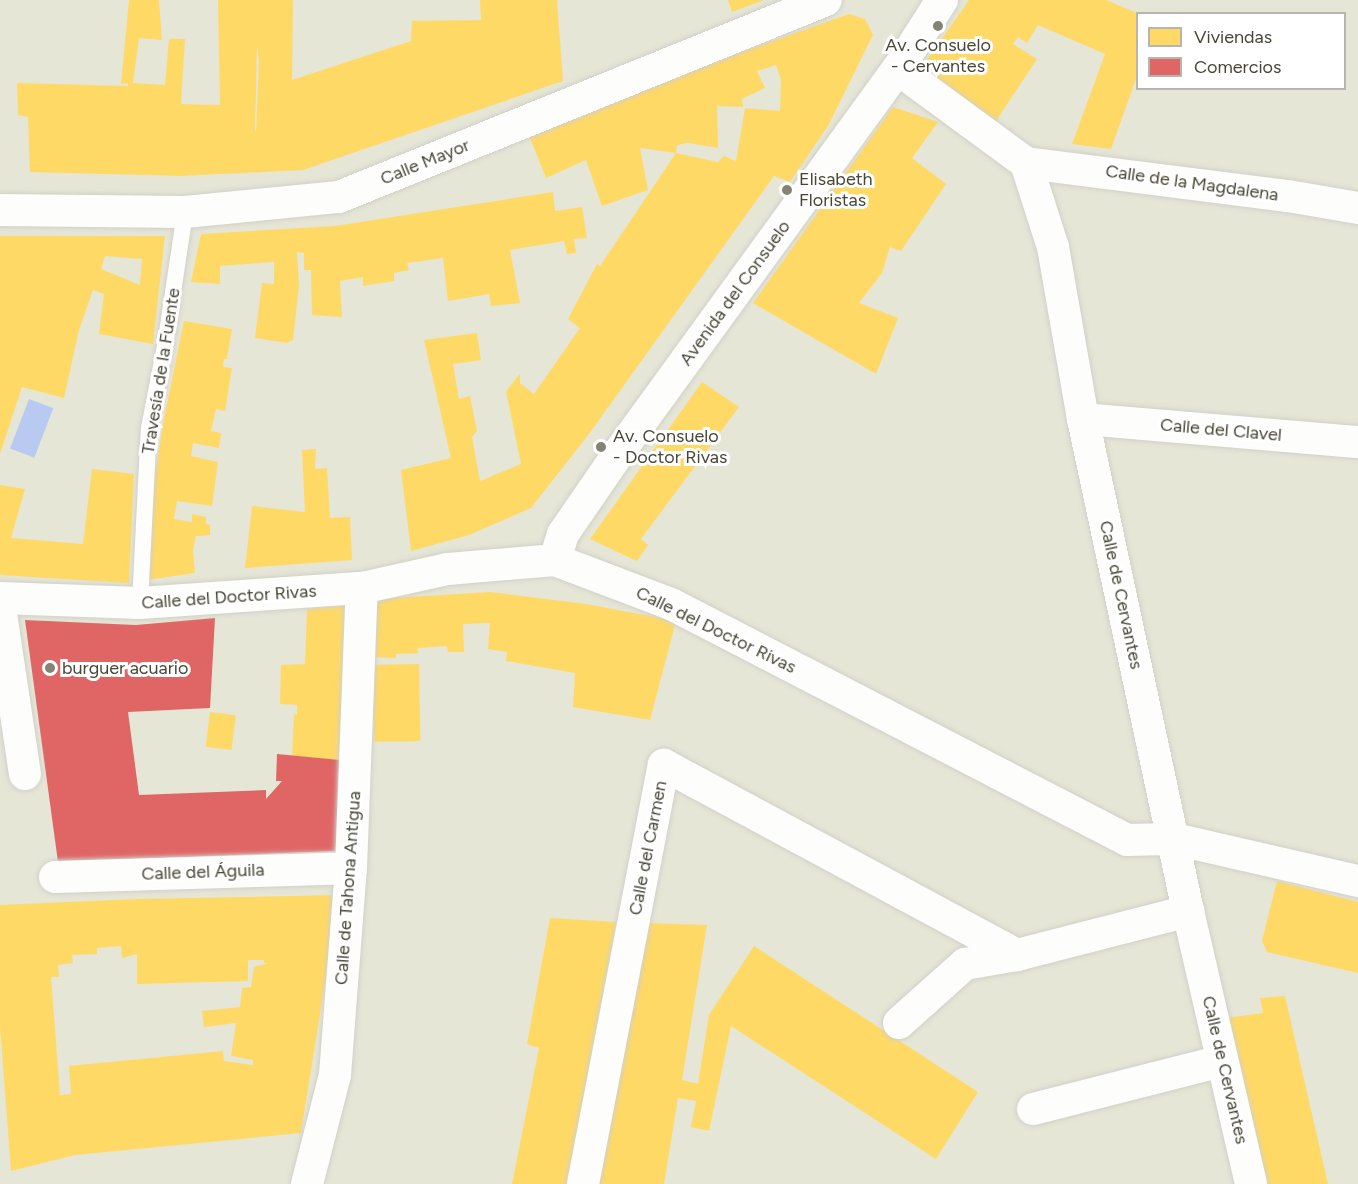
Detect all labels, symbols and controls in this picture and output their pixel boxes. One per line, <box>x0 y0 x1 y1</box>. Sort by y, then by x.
legend <box>1136 12 1346 90</box>
marker: Av. Consuelo - Cervantes <box>931 19 945 33</box>
text: Viviendas <box>1194 26 1272 48</box>
place label: Av. Consuelo - Cervantes <box>885 35 991 78</box>
text: Comercios <box>1194 56 1281 78</box>
street label: Calle Mayor <box>377 134 473 190</box>
street label: Calle de la Magdalena <box>1104 160 1280 206</box>
place label: Elisabeth Floristas <box>799 169 873 212</box>
marker: Elisabeth Floristas <box>780 183 794 197</box>
street label: Avenida del Consuelo <box>675 216 795 370</box>
street label: Travesía de la Fuente <box>137 286 185 456</box>
street label: Calle del Clavel <box>1159 414 1283 446</box>
place label: Av. Consuelo - Doctor Rivas <box>613 426 727 468</box>
marker: Av. Consuelo - Doctor Rivas <box>594 440 608 454</box>
street label: Calle de Cervantes <box>1095 519 1147 671</box>
street label: Calle del Doctor Rivas <box>141 580 317 614</box>
street label: Calle del Doctor Rivas <box>632 582 800 678</box>
place label: burguer acuario <box>62 657 188 679</box>
marker: burguer acuario <box>43 661 57 675</box>
street label: Calle del Carmen <box>624 779 672 917</box>
street label: Calle de Tahona Antigua <box>330 790 366 986</box>
street label: Calle del Águila <box>141 859 265 885</box>
street label: Calle de Cervantes <box>1197 994 1253 1146</box>

